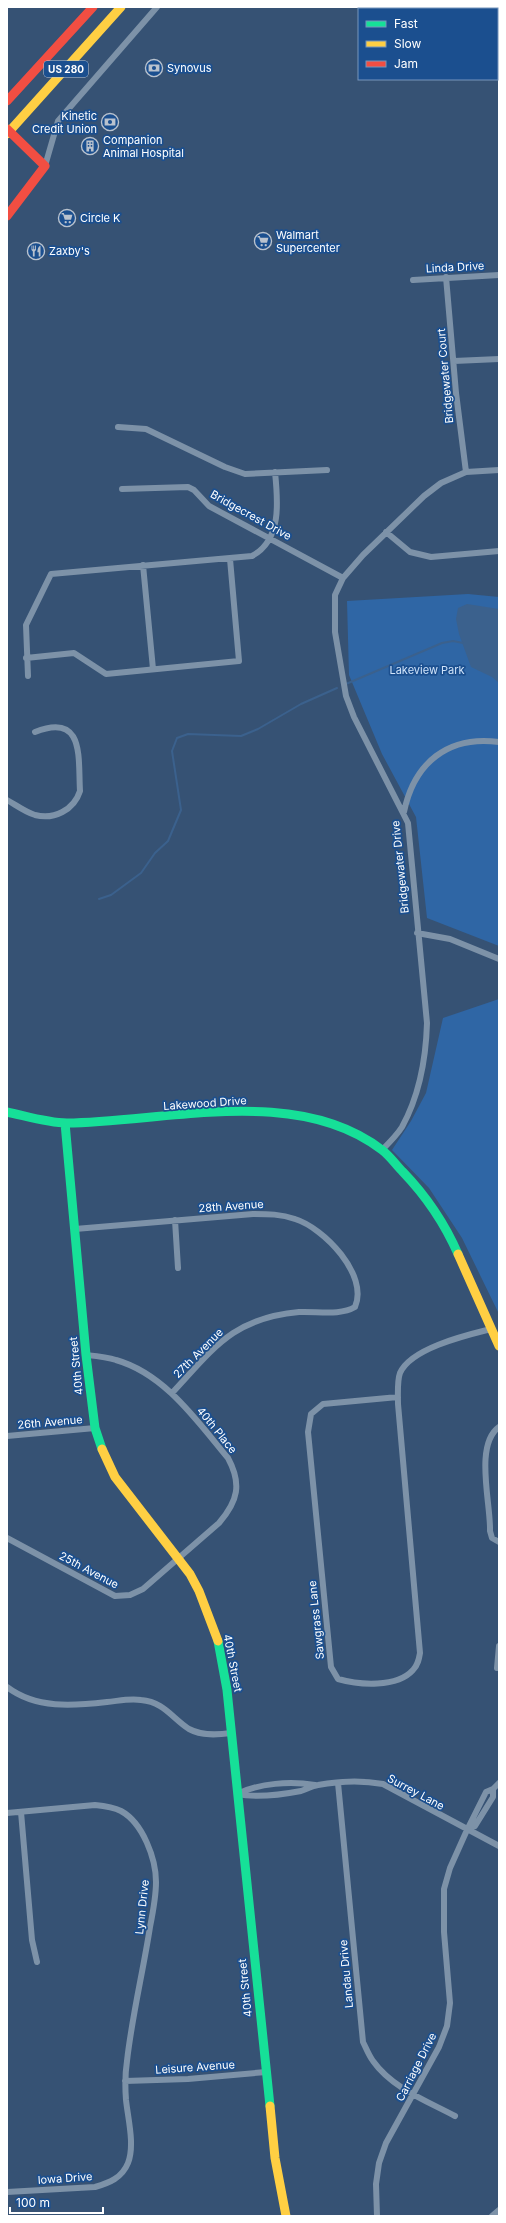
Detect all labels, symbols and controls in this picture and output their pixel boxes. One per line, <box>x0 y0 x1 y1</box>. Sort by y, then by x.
legend <box>358 8 498 80</box>
text: Fast <box>394 16 418 31</box>
text: Slow <box>394 36 422 51</box>
text: Jam <box>394 56 418 71</box>
bank icon: Synovus <box>144 58 164 78</box>
road number: US 280 <box>44 61 88 77</box>
place label: Synovus <box>167 61 212 75</box>
place label: Kinetic Credit Union <box>32 109 97 136</box>
bank icon: Kinetic Credit Union <box>100 112 120 132</box>
place label: Companion Animal Hospital <box>103 133 184 160</box>
building icon: Companion Animal Hospital <box>80 136 100 156</box>
supermarket icon: Circle K <box>57 208 77 228</box>
place label: Circle K <box>80 211 121 225</box>
place label: Walmart Supercenter <box>276 228 340 255</box>
supermarket icon: Walmart Supercenter <box>253 231 273 251</box>
restaurant icon: Zaxby's <box>26 241 46 261</box>
place label: Zaxby's <box>49 244 90 258</box>
street label: Linda Drive <box>425 258 485 276</box>
street label: Bridgewater Court <box>434 328 456 424</box>
street label: Bridgecrest Drive <box>208 487 294 543</box>
park label: Lakeview Park <box>389 663 465 677</box>
street label: Bridgewater Drive <box>388 820 412 914</box>
street label: Lakewood Drive <box>163 1093 247 1113</box>
street label: 28th Avenue <box>198 1197 264 1215</box>
street label: 27th Avenue <box>170 1325 226 1381</box>
street label: 40th Street <box>66 1336 86 1396</box>
street label: 40th Place <box>194 1404 240 1456</box>
street label: 26th Avenue <box>17 1412 83 1432</box>
street label: 25th Avenue <box>57 1549 121 1591</box>
street label: Sawgrass Lane <box>305 1580 327 1660</box>
street label: 40th Street <box>221 1633 246 1693</box>
street label: Surrey Lane <box>385 1771 447 1813</box>
street label: Lynn Drive <box>132 1879 152 1935</box>
street label: Landau Drive <box>336 1939 356 2009</box>
street label: 40th Street <box>235 1958 255 2018</box>
street label: Carriage Drive <box>393 2030 439 2104</box>
street label: Leisure Avenue <box>155 2057 235 2077</box>
street label: Iowa Drive <box>37 2169 93 2187</box>
scale bar <box>10 2189 103 2215</box>
text: 100 m <box>16 2195 50 2210</box>

